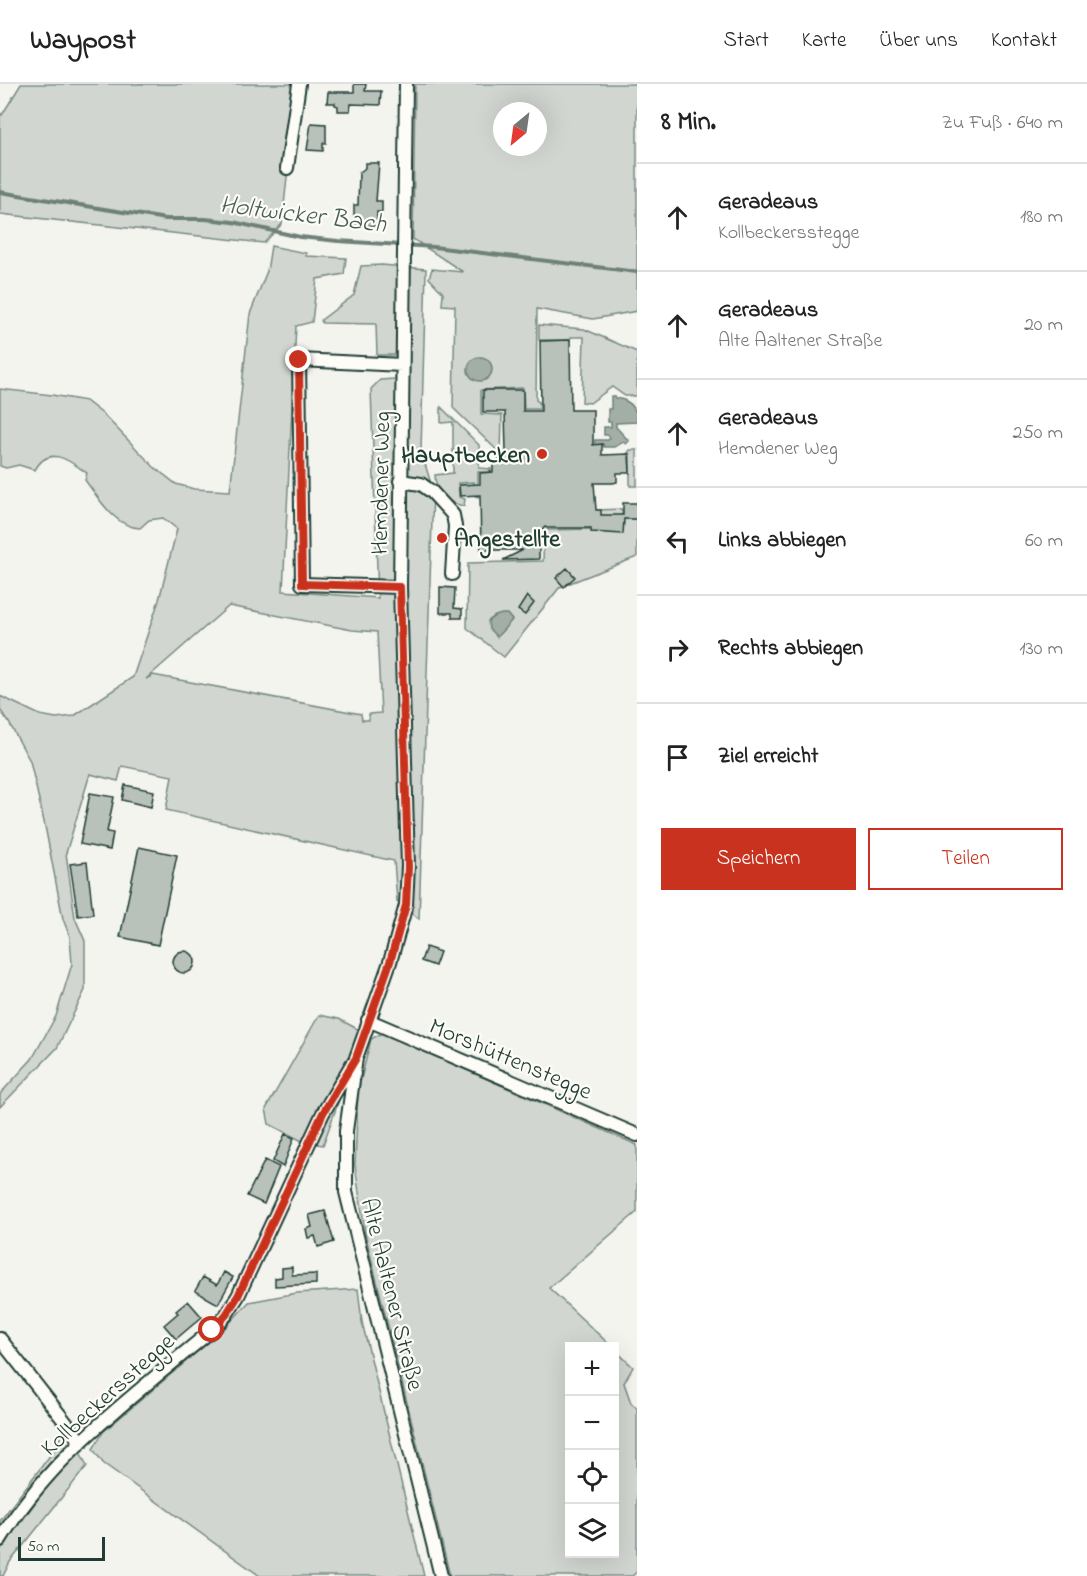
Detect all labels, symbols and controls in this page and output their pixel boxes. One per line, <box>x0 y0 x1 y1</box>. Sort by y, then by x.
text: Waypost <box>30 21 136 62</box>
text: Start <box>723 26 769 56</box>
text: Karte <box>802 26 846 56</box>
text: Über uns <box>879 26 958 56</box>
text: Kontakt <box>991 26 1057 56</box>
north arrow <box>493 102 547 156</box>
text: 8 Min. <box>661 104 716 142</box>
text: Zu Fuß · 640 m <box>941 109 1063 138</box>
water label: Holtwicker Bach <box>217 187 389 245</box>
text: Geradeaus <box>718 187 818 219</box>
icon: ahead <box>661 201 694 234</box>
text: 180 m <box>1020 203 1063 232</box>
text: Kollbeckersstegge <box>718 219 860 248</box>
text: Geradeaus <box>718 295 818 327</box>
icon: ahead <box>661 309 694 342</box>
text: 20 m <box>1024 311 1063 340</box>
text: Alte Aaltener Straße <box>718 327 883 356</box>
route end <box>285 346 311 372</box>
text: Geradeaus <box>718 403 818 435</box>
street label: Hemdener Weg <box>364 411 401 555</box>
icon: ahead <box>661 417 694 450</box>
text: 250 m <box>1012 419 1063 448</box>
text: Hemdener Weg <box>718 435 838 464</box>
place label: Hauptbecken <box>401 439 530 474</box>
marker: Hauptbecken <box>535 447 549 461</box>
place label: Angestellte <box>454 523 561 559</box>
icon: left <box>661 525 694 558</box>
text: Links abbiegen <box>718 525 846 557</box>
text: 60 m <box>1025 527 1063 556</box>
marker: Angestellte <box>435 531 449 545</box>
icon: right <box>661 633 694 666</box>
text: Rechts abbiegen <box>718 633 863 665</box>
text: 130 m <box>1019 635 1063 664</box>
icon: arrive <box>661 741 694 774</box>
text: Ziel erreicht <box>718 741 818 773</box>
button: Speichern <box>661 828 856 890</box>
button: Teilen <box>868 828 1063 890</box>
street label: Morshüttenstegge <box>423 1010 597 1110</box>
street label: Alte Aaltener Straße <box>350 1195 431 1395</box>
route start <box>198 1316 224 1342</box>
street label: Kollbeckersstegge <box>34 1326 184 1466</box>
map controls <box>565 1342 619 1558</box>
button: + <box>565 1342 619 1396</box>
button: − <box>565 1396 619 1450</box>
button: locate <box>565 1450 619 1504</box>
button: layers <box>565 1504 619 1558</box>
scale bar <box>18 1534 105 1562</box>
text: 50 m <box>27 1535 59 1559</box>

